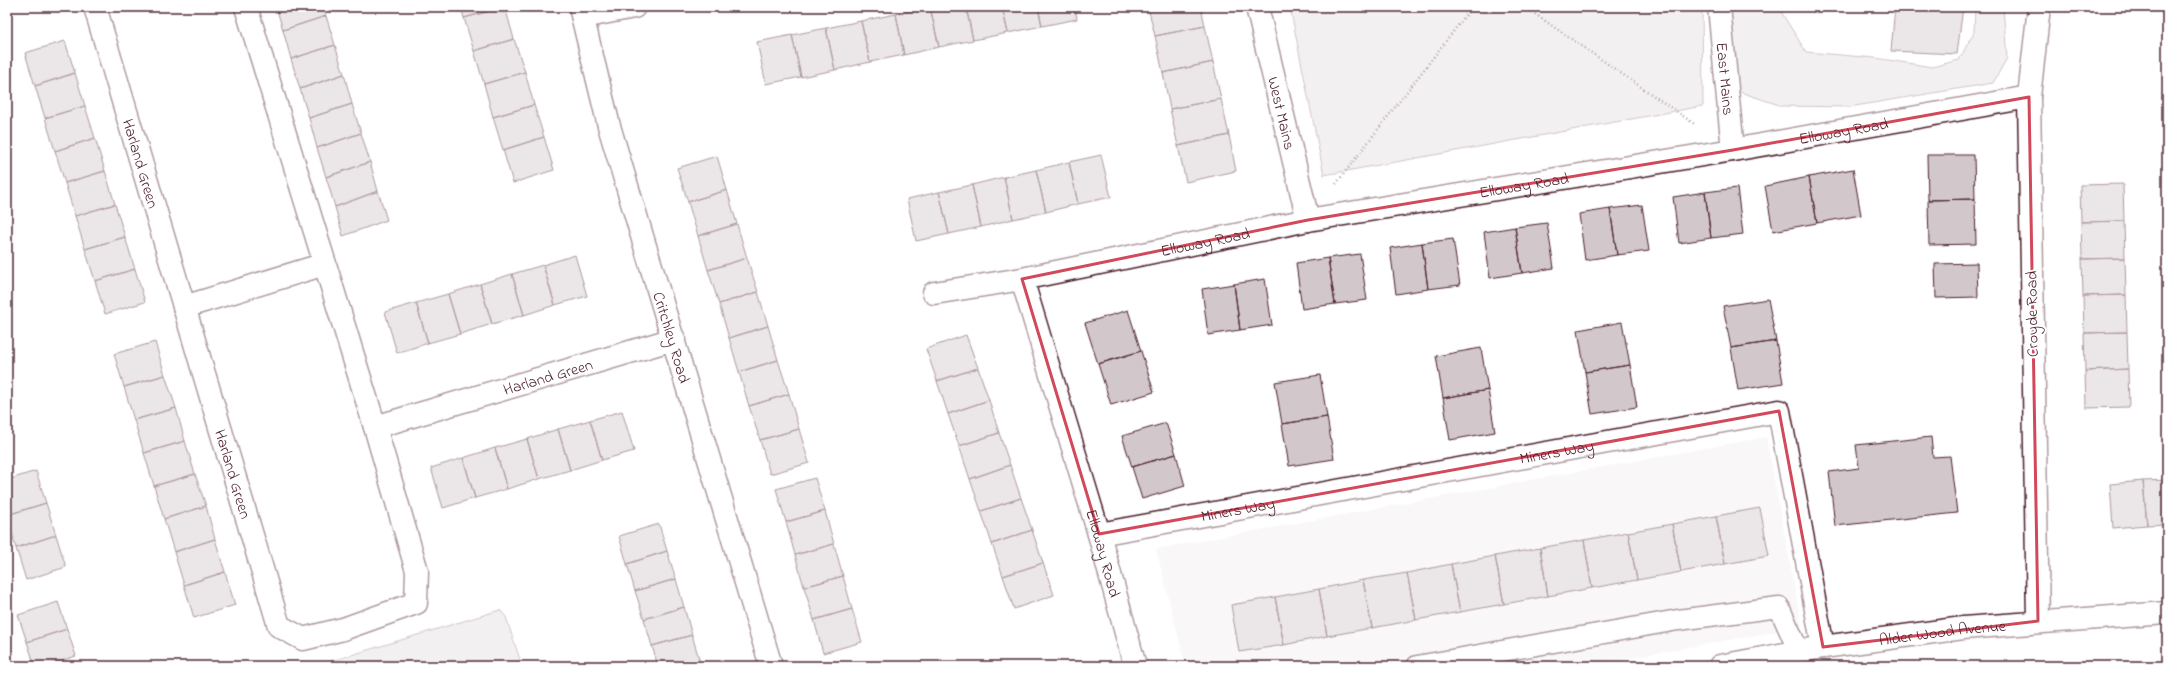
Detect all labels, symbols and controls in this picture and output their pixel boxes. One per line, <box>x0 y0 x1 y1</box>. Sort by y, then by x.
street label: East Mains <box>1709 41 1740 116</box>
street label: West Mains <box>1260 74 1301 152</box>
street label: Elloway Road <box>1797 112 1890 152</box>
street label: Harland Green <box>115 116 164 212</box>
street label: Elloway Road <box>1478 167 1571 206</box>
street label: Elloway Road <box>1159 222 1252 264</box>
street label: Croyde Road <box>2020 271 2046 357</box>
street label: Critchley Road <box>645 289 696 386</box>
street label: Harland Green <box>501 354 596 403</box>
street label: Harland Green <box>207 427 257 522</box>
street label: Miners Way <box>1518 435 1596 472</box>
street label: Miners Way <box>1199 492 1277 529</box>
street label: Elloway Road <box>1078 507 1126 600</box>
street label: Alder Wood Avenue <box>1878 615 2008 653</box>

